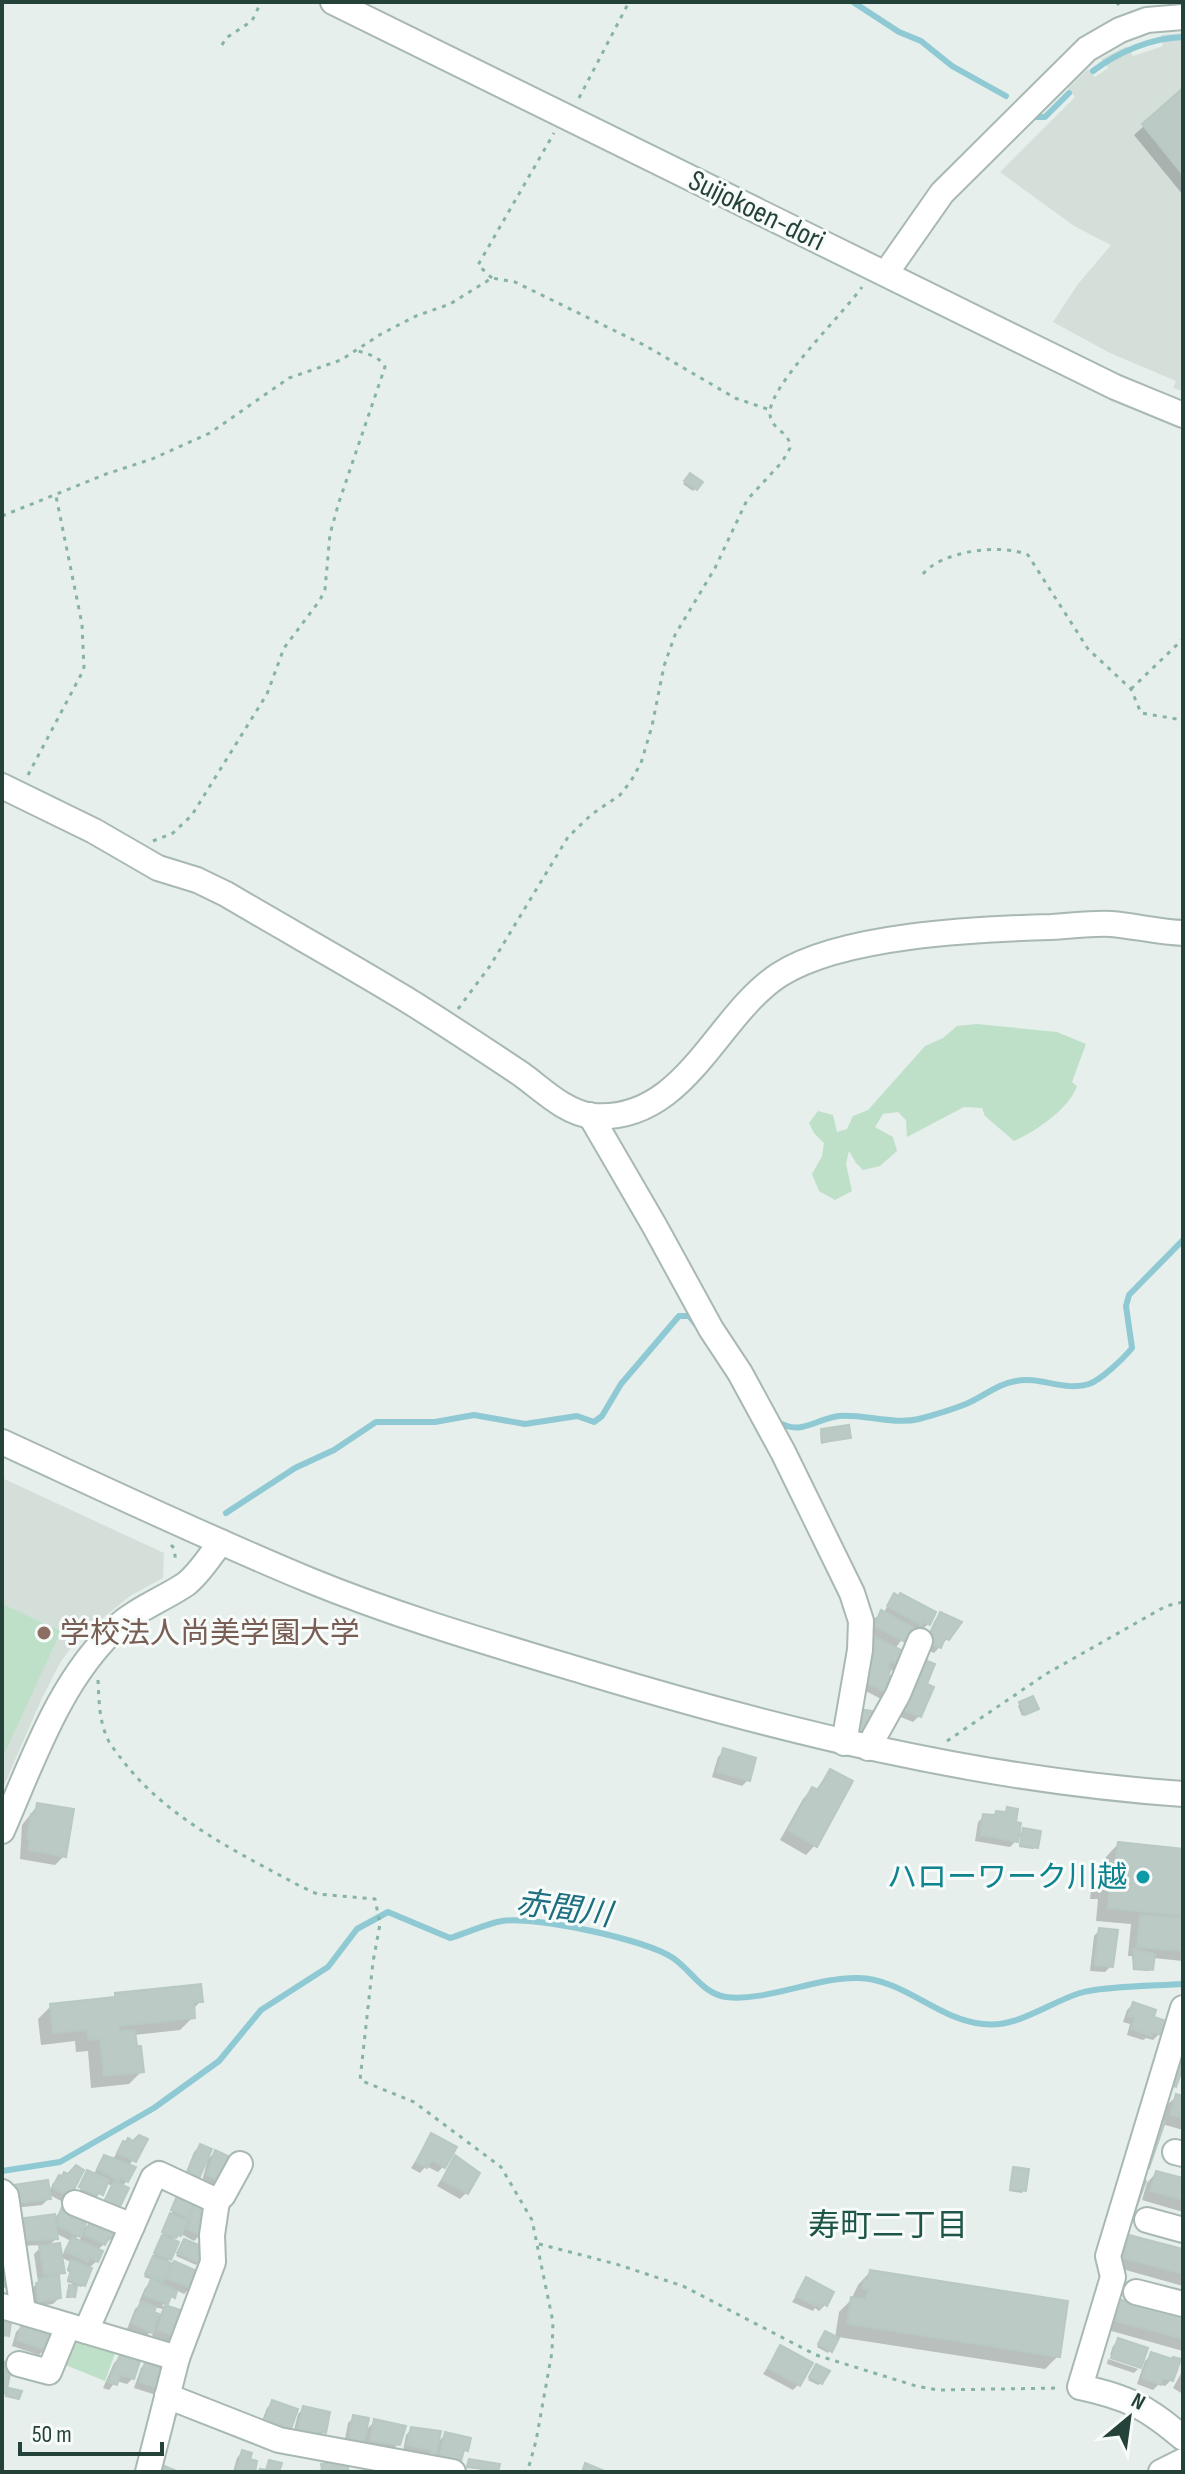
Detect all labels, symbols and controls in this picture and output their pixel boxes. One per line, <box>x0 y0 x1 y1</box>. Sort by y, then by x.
street label: Suijokoen-dori <box>682 162 831 259</box>
place label: 学校法人尚美学園大学 <box>60 1616 360 1652</box>
marker: 学校法人尚美学園大学 <box>35 1624 53 1642</box>
place label: ハローワーク川越 <box>887 1860 1127 1896</box>
marker: ハローワーク川越 <box>1134 1868 1152 1886</box>
water label: 赤間川 <box>514 1883 617 1936</box>
district label: 寿町二丁目 <box>808 2207 968 2246</box>
north arrow <box>1089 2378 1169 2458</box>
text: N <box>1126 2387 1150 2416</box>
scale bar <box>20 2406 162 2456</box>
text: 50 m <box>32 2420 72 2449</box>

